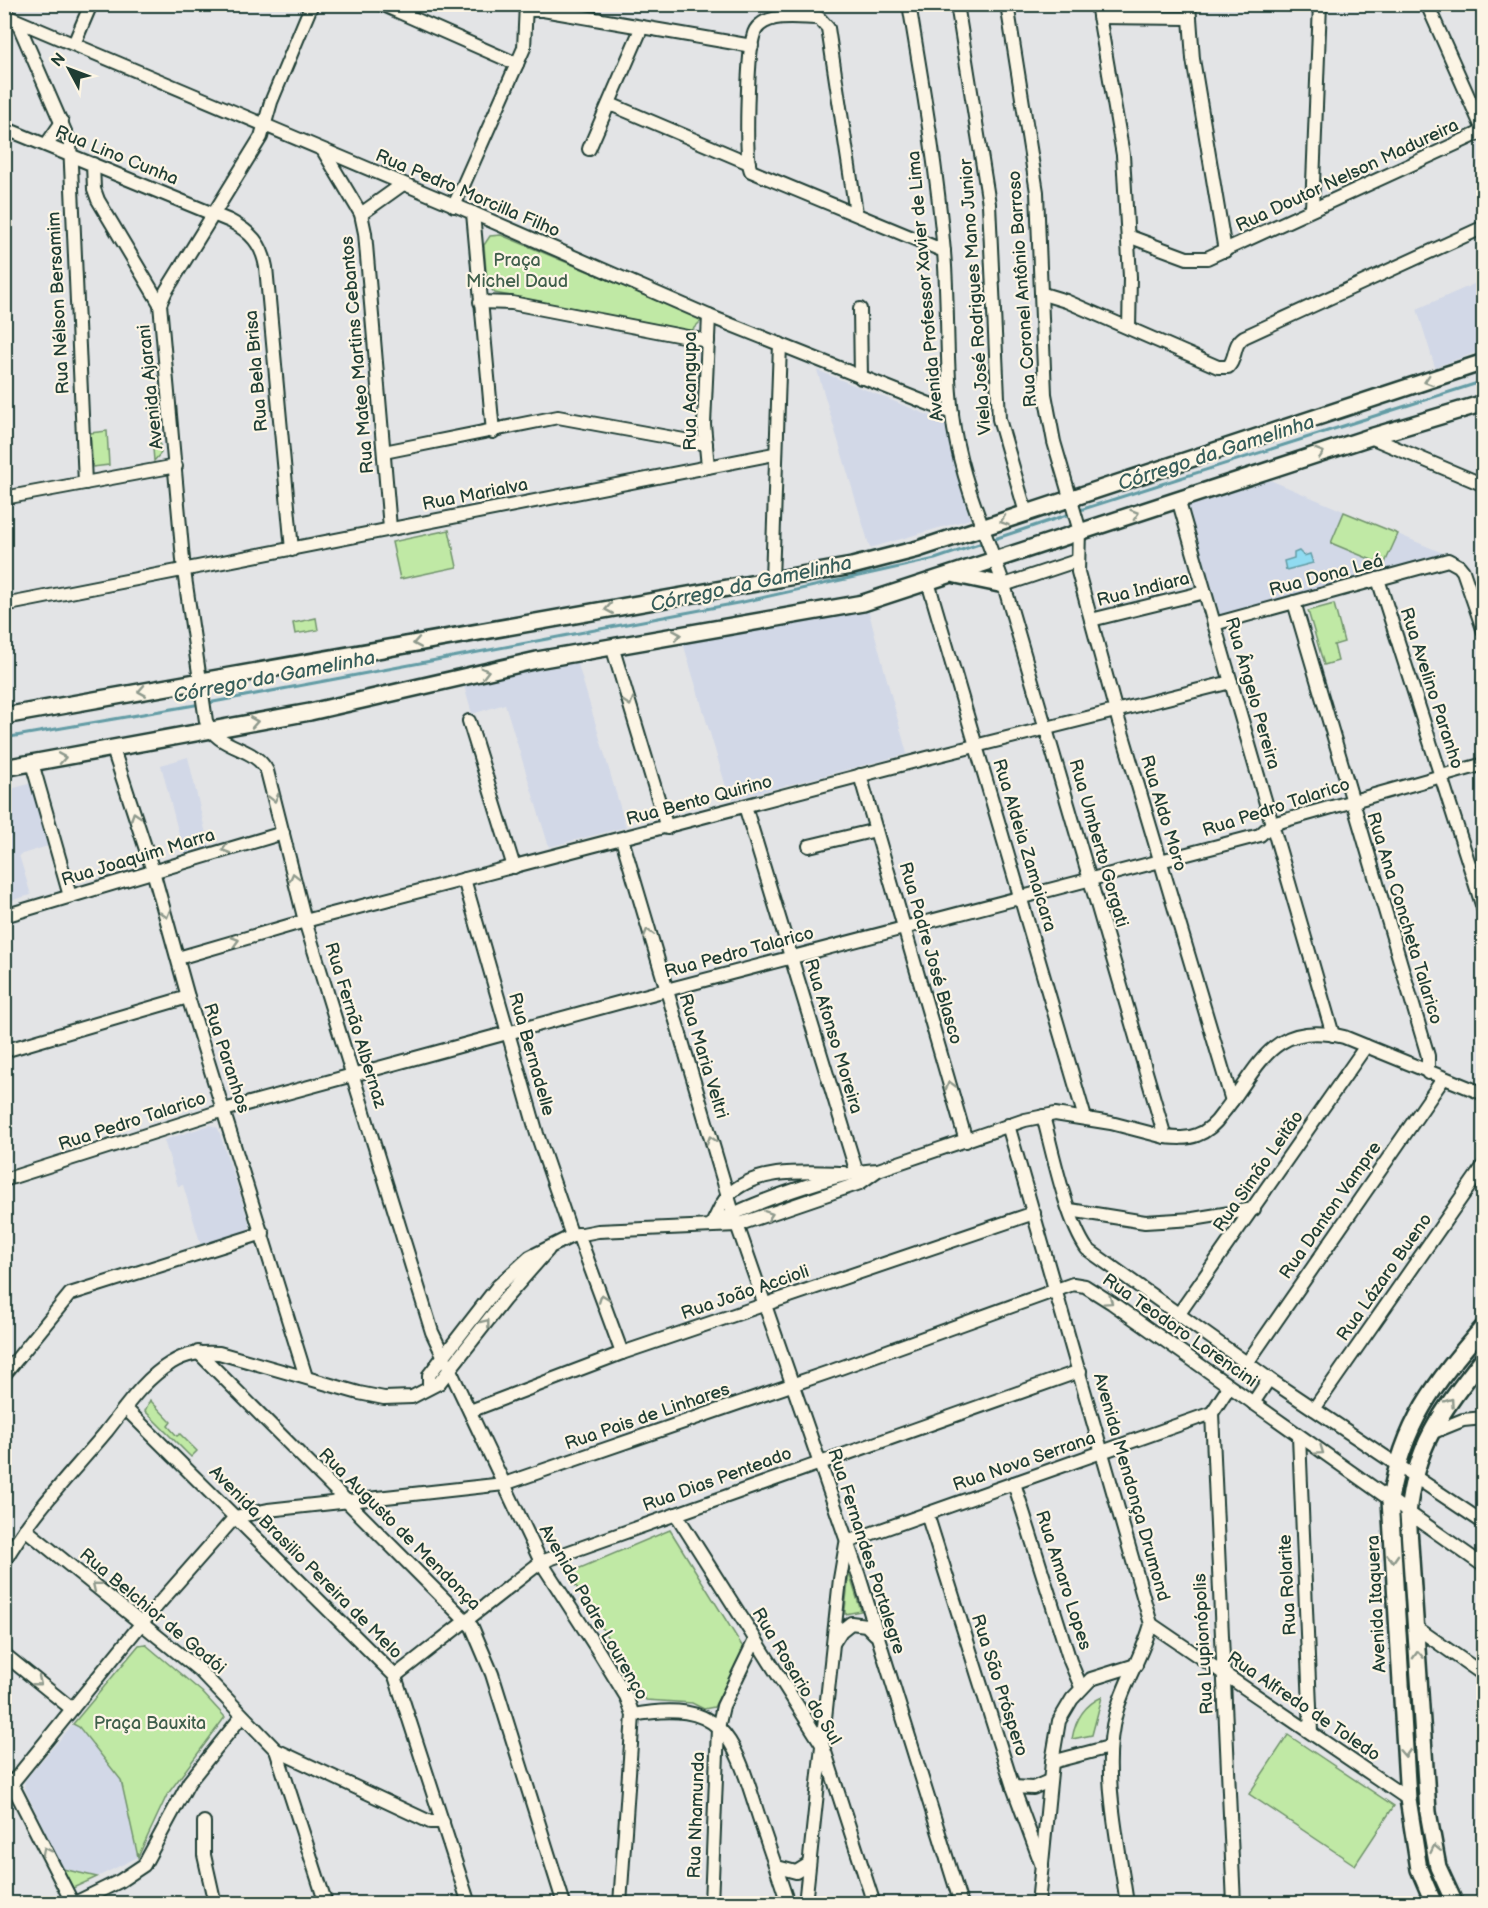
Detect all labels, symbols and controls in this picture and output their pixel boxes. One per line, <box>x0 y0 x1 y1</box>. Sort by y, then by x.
north arrow <box>39 39 99 99</box>
text: N <box>48 49 70 71</box>
street label: Rua Doutor Nelson Madureira <box>1233 115 1462 236</box>
street label: Rua Lino Cunha <box>52 121 181 190</box>
street label: Rua Pedro Morcilla Filho <box>372 145 563 242</box>
street label: Avenida Professor Xavier de Lima <box>903 150 948 422</box>
street label: Viela José Rodrigues Mano Junior <box>955 157 996 436</box>
street label: Rua Coronel Antônio Barroso <box>1004 170 1041 408</box>
street label: Rua Nélson Bersamim <box>43 211 74 395</box>
street label: Rua Mateo Martins Cebantos <box>337 235 378 475</box>
park label: Praça Michel Daud <box>466 250 568 292</box>
street label: Rua Bela Brisa <box>241 309 272 433</box>
street label: Avenida Ajarani <box>133 323 168 450</box>
street label: Rua Acangupa <box>680 331 701 451</box>
one-way arrow <box>1423 373 1434 386</box>
water label: Córrego da Gamelinha <box>1115 410 1318 496</box>
one-way arrow <box>1314 448 1325 460</box>
street label: Rua Marialva <box>421 474 530 515</box>
one-way arrow <box>1129 509 1140 521</box>
one-way arrow <box>999 513 1009 526</box>
street label: Rua Dona Leá <box>1267 550 1385 601</box>
water label: Córrego da Gamelinha <box>648 551 854 617</box>
street label: Rua Indiara <box>1095 568 1192 611</box>
one-way arrow <box>604 602 614 615</box>
street label: Rua Avelino Paranho <box>1396 605 1468 771</box>
street label: Rua Ângelo Pereira <box>1221 614 1286 772</box>
one-way arrow <box>672 629 681 641</box>
one-way arrow <box>412 636 422 649</box>
water label: Córrego da Gamelinha <box>171 646 377 708</box>
one-way arrow <box>480 666 490 679</box>
one-way arrow <box>138 684 148 697</box>
one-way arrow <box>622 696 634 707</box>
one-way arrow <box>248 716 258 729</box>
one-way arrow <box>57 752 67 765</box>
street label: Rua Aldo Moro <box>1136 753 1191 874</box>
street label: Rua Aldeia Zamaicara <box>988 756 1061 934</box>
street label: Rua Umberto Gorgati <box>1064 757 1133 930</box>
street label: Rua Bento Quirino <box>624 771 775 830</box>
street label: Rua Pedro Talarico <box>1200 774 1353 841</box>
one-way arrow <box>267 792 279 803</box>
street label: Rua Ana Concheta Talarico <box>1362 810 1447 1027</box>
one-way arrow <box>129 811 142 822</box>
street label: Rua Joaquim Marra <box>59 824 217 891</box>
one-way arrow <box>222 842 232 854</box>
street label: Rua Padre José Blasco <box>894 860 967 1047</box>
one-way arrow <box>289 872 301 883</box>
one-way arrow <box>159 909 171 919</box>
street label: Rua Pedro Talarico <box>662 922 816 983</box>
one-way arrow <box>643 928 655 939</box>
one-way arrow <box>230 936 240 949</box>
street label: Rua Fernão Albernaz <box>320 940 391 1111</box>
street label: Rua Afonso Moreira <box>800 956 867 1116</box>
street label: Rua Bernadelle <box>504 990 559 1119</box>
street label: Rua Maria Veltri <box>675 991 732 1121</box>
street label: Rua Paranhos <box>199 1001 254 1116</box>
one-way arrow <box>945 1080 957 1090</box>
street label: Rua Pedro Talarico <box>56 1088 209 1155</box>
street label: Rua Simão Leitão <box>1209 1107 1308 1236</box>
one-way arrow <box>706 1135 718 1146</box>
street label: Rua Danton Vampre <box>1275 1137 1386 1283</box>
street label: Rua Lázaro Bueno <box>1332 1209 1436 1345</box>
one-way arrow <box>763 1210 774 1223</box>
street label: Rua João Accioli <box>678 1261 812 1324</box>
street label: Rua Teodoro Lorencini <box>1098 1269 1261 1392</box>
one-way arrow <box>597 1293 610 1304</box>
one-way arrow <box>1103 1294 1114 1305</box>
one-way arrow <box>479 1319 490 1330</box>
street label: Avenida Mendonça Drumond <box>1089 1371 1174 1604</box>
street label: Rua Pais de Linhares <box>562 1378 732 1455</box>
one-way arrow <box>1443 1397 1454 1408</box>
street label: Rua Nova Serrana <box>950 1427 1098 1496</box>
street label: Rua Dias Penteado <box>640 1443 795 1516</box>
one-way arrow <box>1313 1443 1324 1454</box>
street label: Rua Augusto de Mendonça <box>314 1444 485 1615</box>
street label: Rua Fernandes Portalegre <box>823 1446 910 1657</box>
street label: Avenida Brasilio Pereira de Melo <box>205 1462 406 1663</box>
street label: Rua Amaro Lopes <box>1031 1508 1096 1653</box>
street label: Avenida Padre Lourenço <box>535 1521 652 1704</box>
street label: Rua Rolarite <box>1274 1534 1301 1636</box>
street label: Avenida Itaquera <box>1362 1535 1391 1673</box>
street label: Rua Belchior de Godói <box>75 1544 230 1679</box>
one-way arrow <box>1386 1554 1399 1563</box>
street label: Rua Lupionópolis <box>1189 1573 1218 1715</box>
one-way arrow <box>92 1583 103 1594</box>
street label: Rua Rosario do Sul <box>747 1604 846 1748</box>
street label: Rua São Próspero <box>967 1612 1032 1759</box>
street label: Rua Alfredo de Toledo <box>1223 1647 1384 1766</box>
one-way arrow <box>1411 1650 1424 1659</box>
one-way arrow <box>31 1674 42 1685</box>
park label: Praça Bauxita <box>94 1713 206 1734</box>
one-way arrow <box>1398 1749 1411 1758</box>
street label: Rua Nhamunda <box>684 1751 709 1879</box>
one-way arrow <box>1429 1844 1442 1854</box>
one-way arrow <box>42 1847 53 1858</box>

